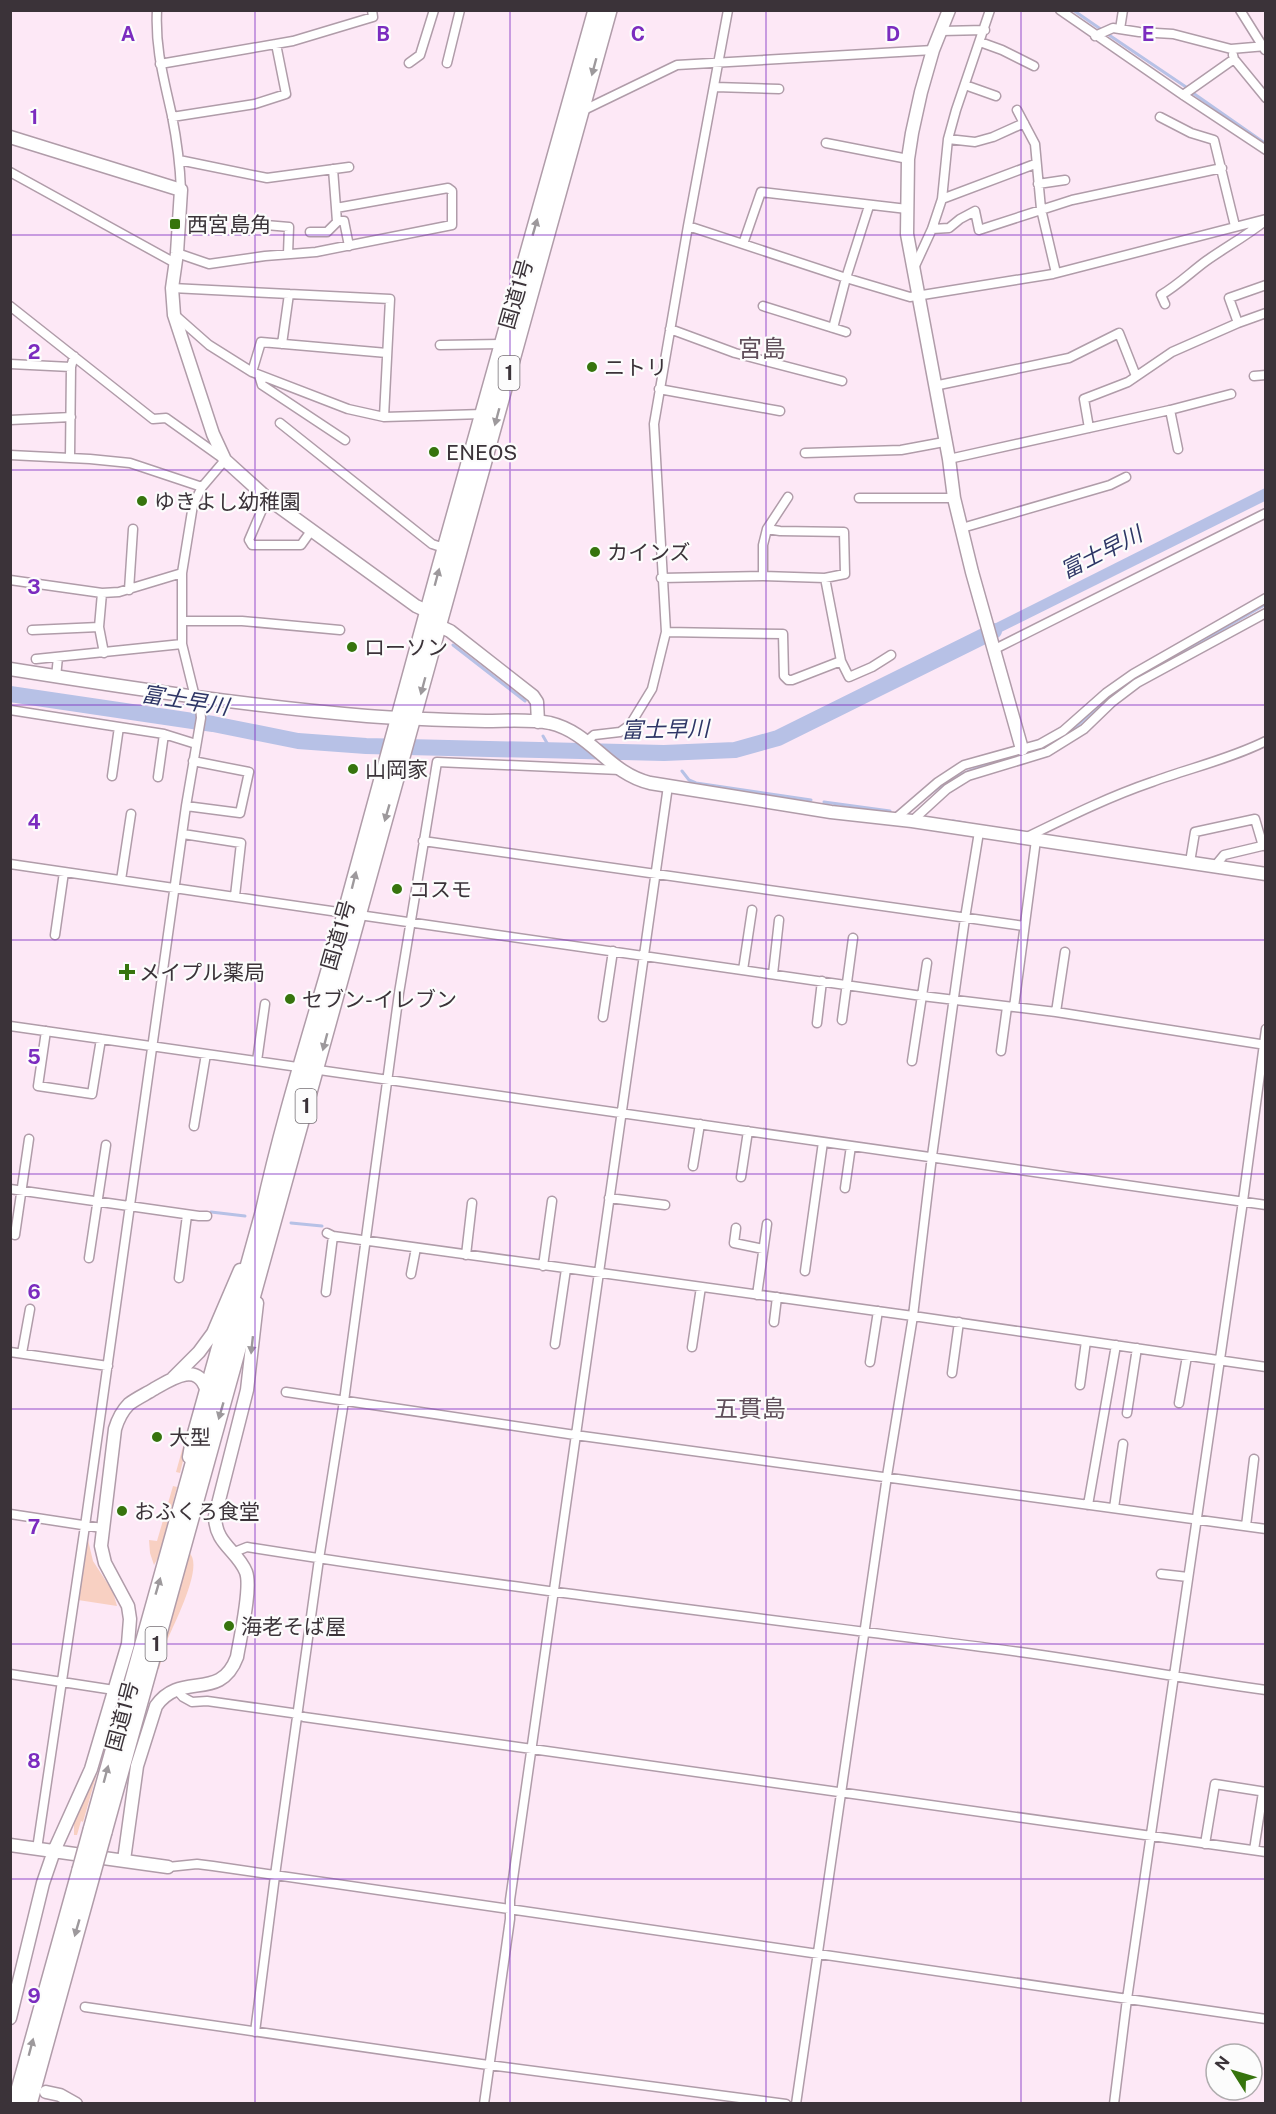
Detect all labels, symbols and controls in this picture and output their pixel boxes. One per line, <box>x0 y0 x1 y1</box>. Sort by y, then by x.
text: A <box>121 22 135 46</box>
text: B <box>376 22 390 46</box>
text: C <box>631 22 645 46</box>
text: D <box>886 22 900 46</box>
text: E <box>1142 22 1154 46</box>
one-way arrow <box>588 58 598 76</box>
text: 1 <box>30 105 38 129</box>
place label: 西宮島角 <box>187 212 271 237</box>
marker: 西宮島角 <box>168 217 182 231</box>
one-way arrow <box>531 218 540 236</box>
street label: 国道1号 <box>494 256 538 332</box>
district label: 宮島 <box>738 334 786 362</box>
text: 2 <box>28 340 40 364</box>
place label: ニトリ <box>604 355 667 380</box>
road number: 1 <box>498 356 520 390</box>
marker: ニトリ <box>585 360 599 374</box>
one-way arrow <box>491 408 501 426</box>
place label: ENEOS <box>446 440 517 465</box>
marker: ENEOS <box>427 445 441 459</box>
place label: ゆきよし幼稚園 <box>154 489 301 514</box>
marker: ゆきよし幼稚園 <box>135 494 149 508</box>
water label: 富士早川 <box>1056 520 1148 584</box>
place label: カインズ <box>607 540 691 565</box>
marker: カインズ <box>588 545 602 559</box>
one-way arrow <box>432 567 442 586</box>
text: 3 <box>27 575 41 599</box>
place label: ローソン <box>364 635 448 660</box>
marker: ローソン <box>345 640 359 654</box>
one-way arrow <box>418 677 427 695</box>
water label: 富士早川 <box>140 680 232 720</box>
water label: 富士早川 <box>621 715 711 743</box>
place label: 山岡家 <box>365 757 428 782</box>
marker: 山岡家 <box>346 762 360 776</box>
one-way arrow <box>382 804 391 822</box>
text: 4 <box>27 810 41 834</box>
one-way arrow <box>349 871 359 890</box>
place label: コスモ <box>409 877 472 902</box>
marker: コスモ <box>390 882 404 896</box>
street label: 国道1号 <box>316 897 360 973</box>
place label: メイプル薬局 <box>139 960 265 985</box>
marker: メイプル薬局 <box>120 965 134 979</box>
place label: セブン-イレブン <box>302 987 457 1012</box>
marker: セブン-イレブン <box>283 992 297 1006</box>
one-way arrow <box>320 1033 329 1051</box>
text: 5 <box>27 1045 41 1069</box>
road number: 1 <box>296 1089 316 1123</box>
text: 6 <box>27 1280 41 1304</box>
one-way arrow <box>247 1335 257 1354</box>
district label: 五貫島 <box>714 1394 786 1422</box>
one-way arrow <box>216 1402 225 1420</box>
place label: 大型 <box>169 1425 211 1450</box>
marker: 大型 <box>150 1430 164 1444</box>
place label: おふくろ食堂 <box>134 1499 260 1524</box>
marker: おふくろ食堂 <box>115 1504 129 1518</box>
text: 7 <box>28 1515 40 1539</box>
one-way arrow <box>154 1577 164 1595</box>
place label: 海老そば屋 <box>241 1614 346 1639</box>
marker: 海老そば屋 <box>222 1619 236 1633</box>
road number: 1 <box>146 1627 166 1661</box>
street label: 国道1号 <box>101 1678 143 1754</box>
text: 8 <box>27 1749 41 1773</box>
one-way arrow <box>102 1765 112 1783</box>
one-way arrow <box>72 1919 82 1937</box>
text: 9 <box>27 1984 41 2008</box>
one-way arrow <box>27 2038 36 2056</box>
north arrow <box>1204 2042 1264 2102</box>
text: N <box>1211 2053 1234 2074</box>

